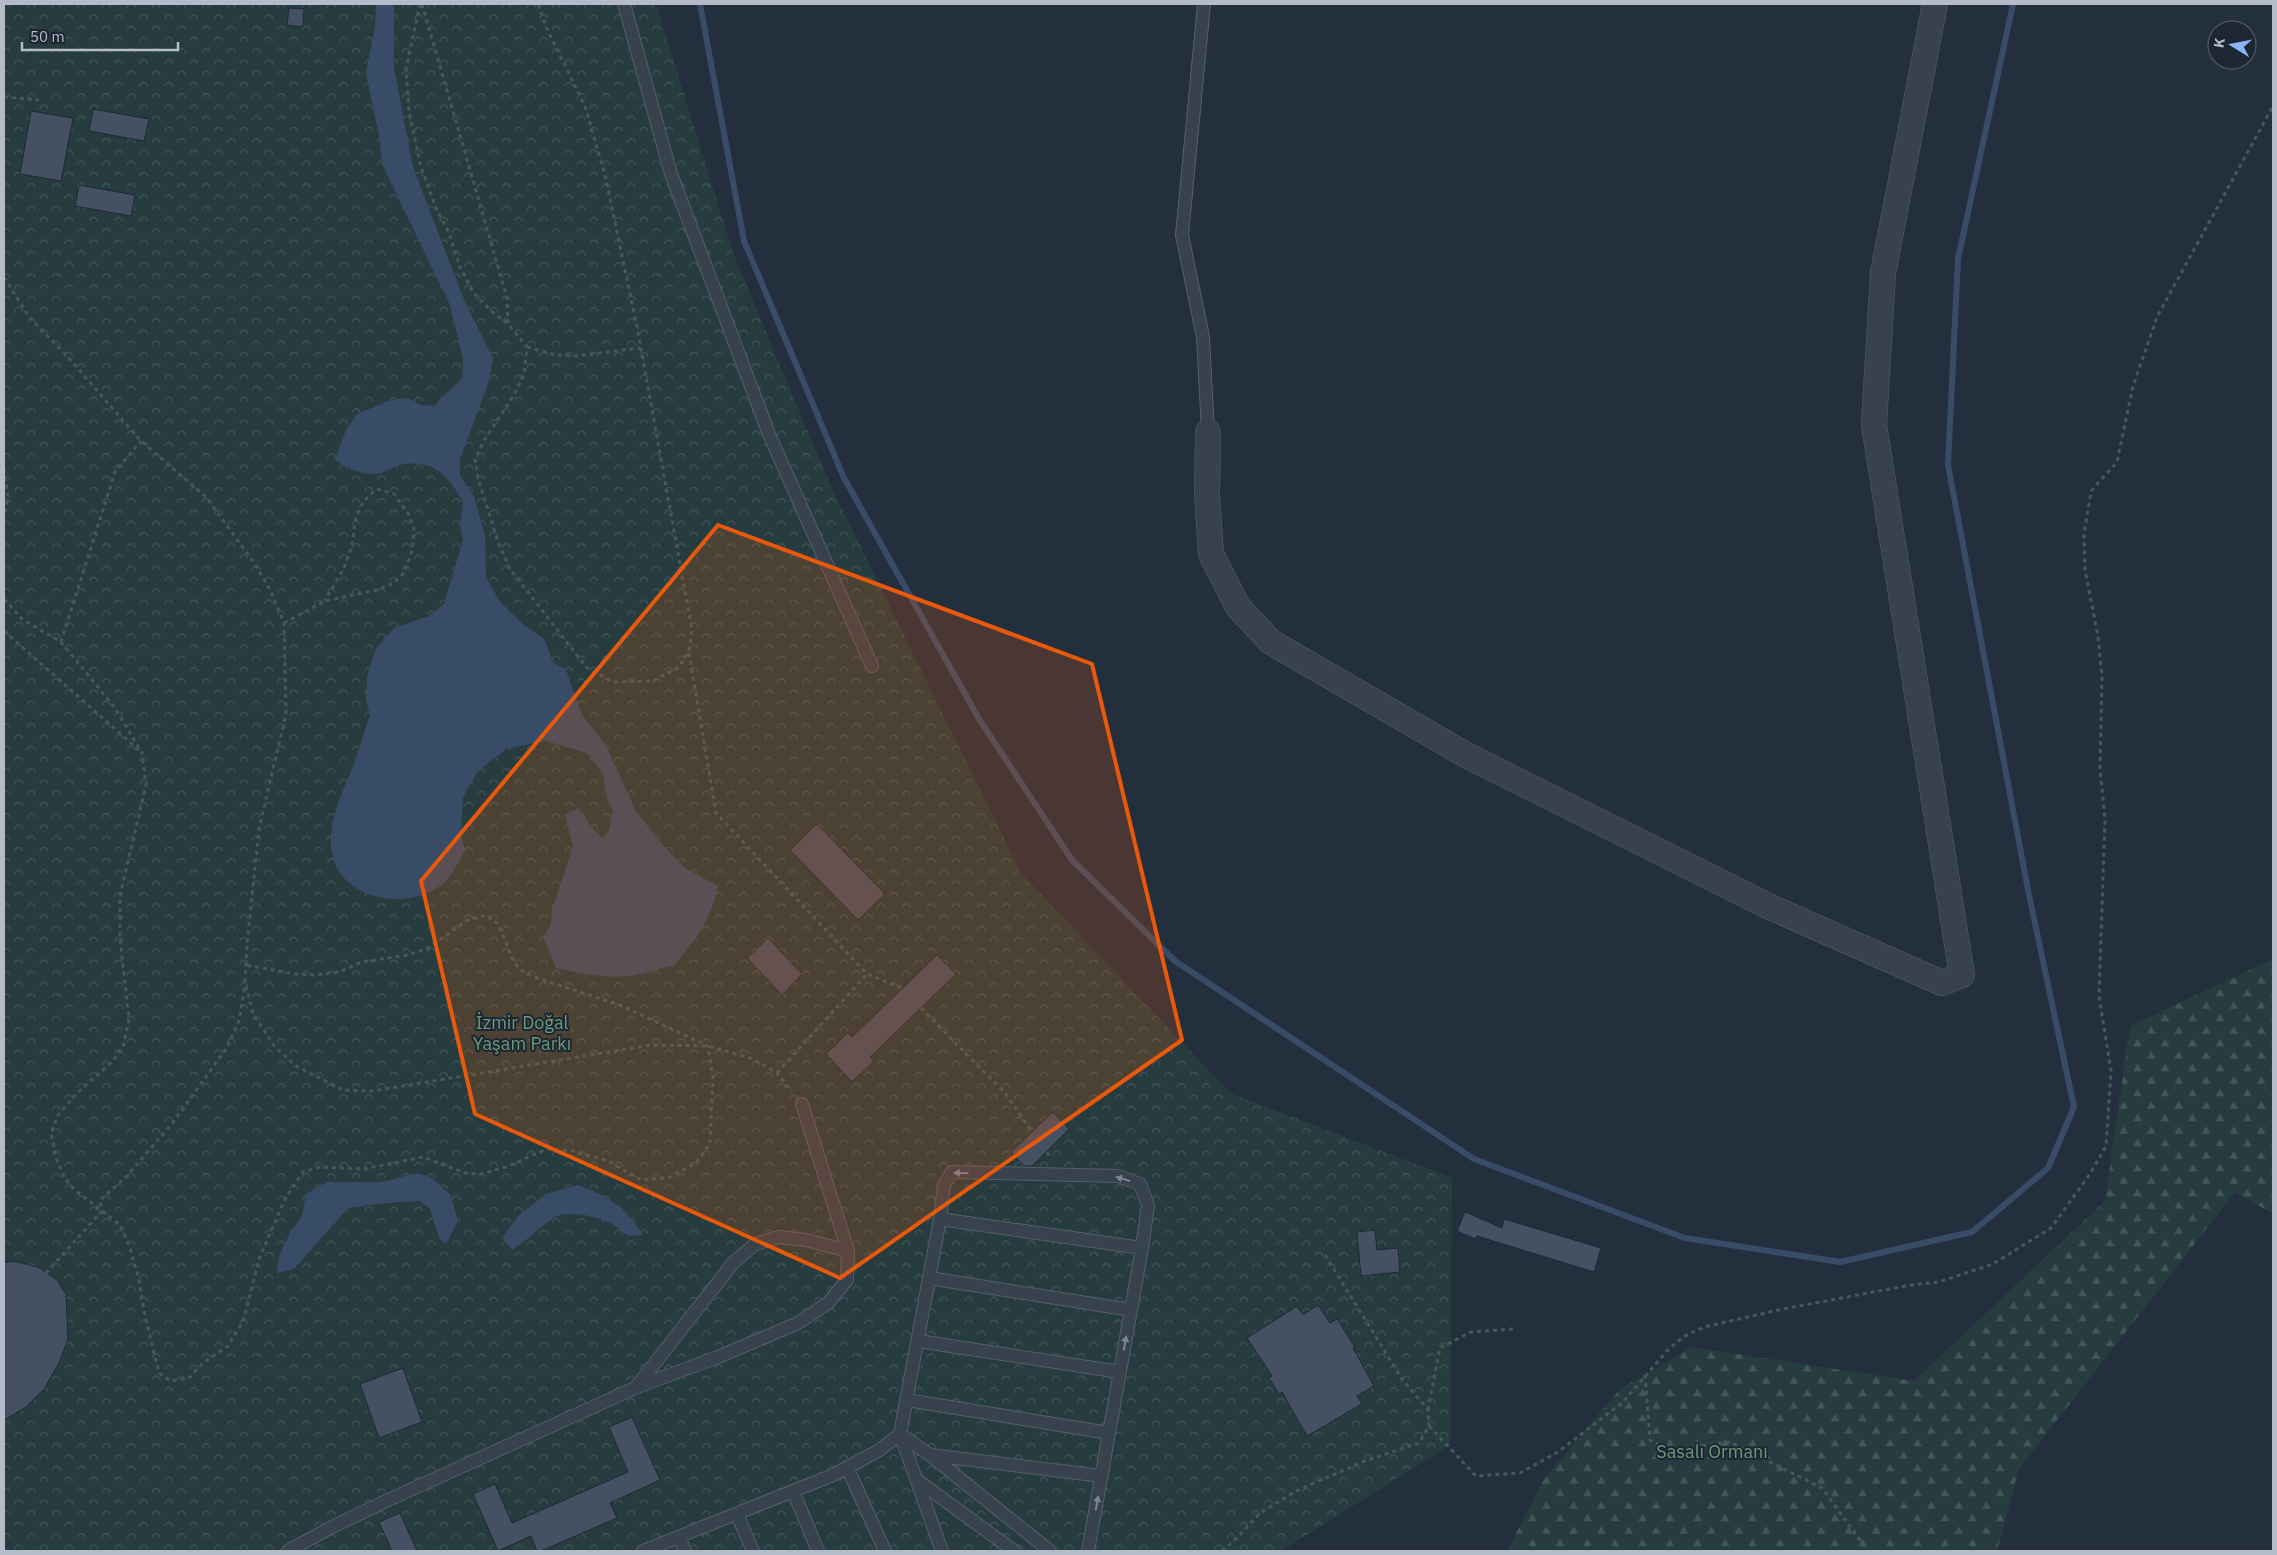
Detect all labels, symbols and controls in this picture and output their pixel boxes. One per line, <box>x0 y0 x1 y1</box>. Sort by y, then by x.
scale bar <box>22 20 179 52</box>
north arrow <box>2207 20 2257 70</box>
text: 50 m <box>30 27 65 46</box>
text: K <box>2209 36 2229 49</box>
park label: İzmir Doğal Yaşam Parkı <box>473 1011 571 1055</box>
one-way arrow <box>953 1168 969 1176</box>
one-way arrow <box>1116 1174 1131 1182</box>
one-way arrow <box>1122 1335 1130 1351</box>
park label: Sasalı Ormanı <box>1656 1440 1768 1463</box>
one-way arrow <box>1093 1495 1101 1511</box>

